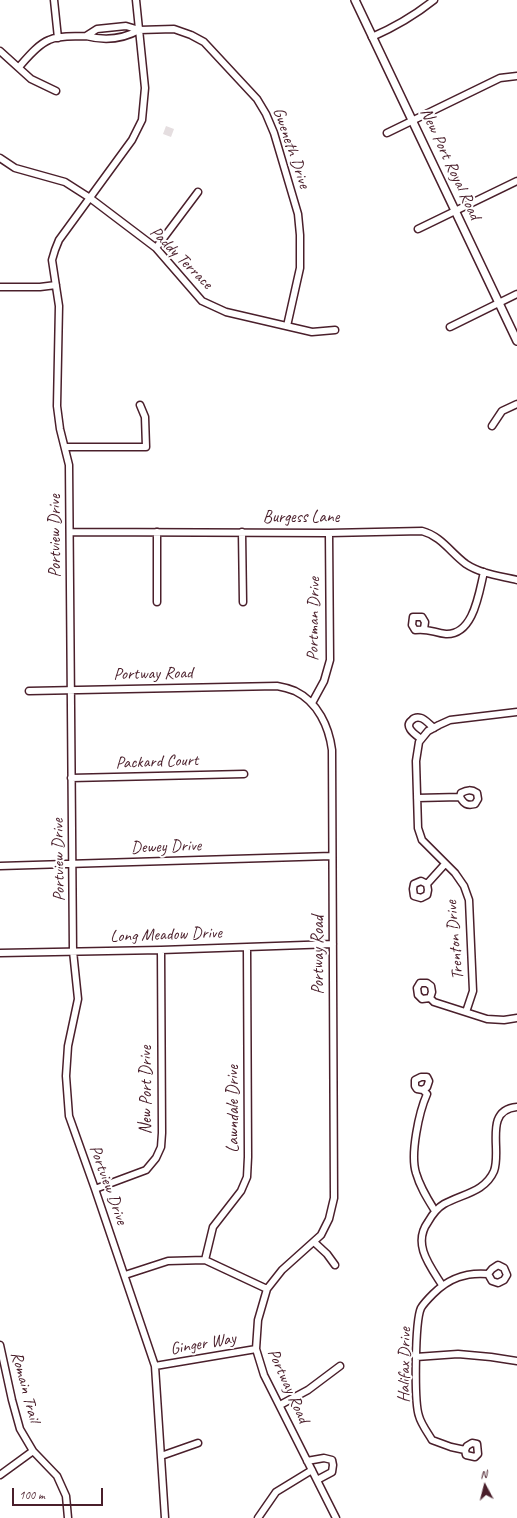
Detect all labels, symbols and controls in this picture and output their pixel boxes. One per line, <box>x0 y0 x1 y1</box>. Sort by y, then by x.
street label: Gweneth Drive <box>268 105 314 191</box>
street label: New Port Royal Road <box>415 105 485 223</box>
street label: Paddy Terrace <box>145 222 217 294</box>
street label: Portview Drive <box>46 495 66 577</box>
street label: Burgess Lane <box>263 508 339 528</box>
street label: Portman Drive <box>303 577 325 661</box>
street label: Portway Road <box>113 663 193 685</box>
street label: Packard Court <box>115 750 199 774</box>
street label: Portview Drive <box>48 818 70 902</box>
street label: Dewey Drive <box>131 836 201 858</box>
street label: Trenton Drive <box>441 899 469 981</box>
street label: Portway Road <box>309 915 329 995</box>
street label: Long Meadow Drive <box>110 923 222 947</box>
street label: New Port Drive <box>137 1046 157 1134</box>
street label: Lawndale Drive <box>224 1065 244 1153</box>
street label: Portview Drive <box>84 1143 132 1227</box>
street label: Halifax Drive <box>394 1327 416 1403</box>
street label: Ginger Way <box>169 1328 237 1360</box>
street label: Portway Road <box>263 1346 313 1426</box>
street label: Romain Trail <box>6 1349 44 1425</box>
north arrow <box>465 1466 505 1506</box>
text: N <box>479 1467 488 1481</box>
scale bar <box>14 1480 105 1506</box>
text: 100 m <box>19 1487 45 1503</box>

